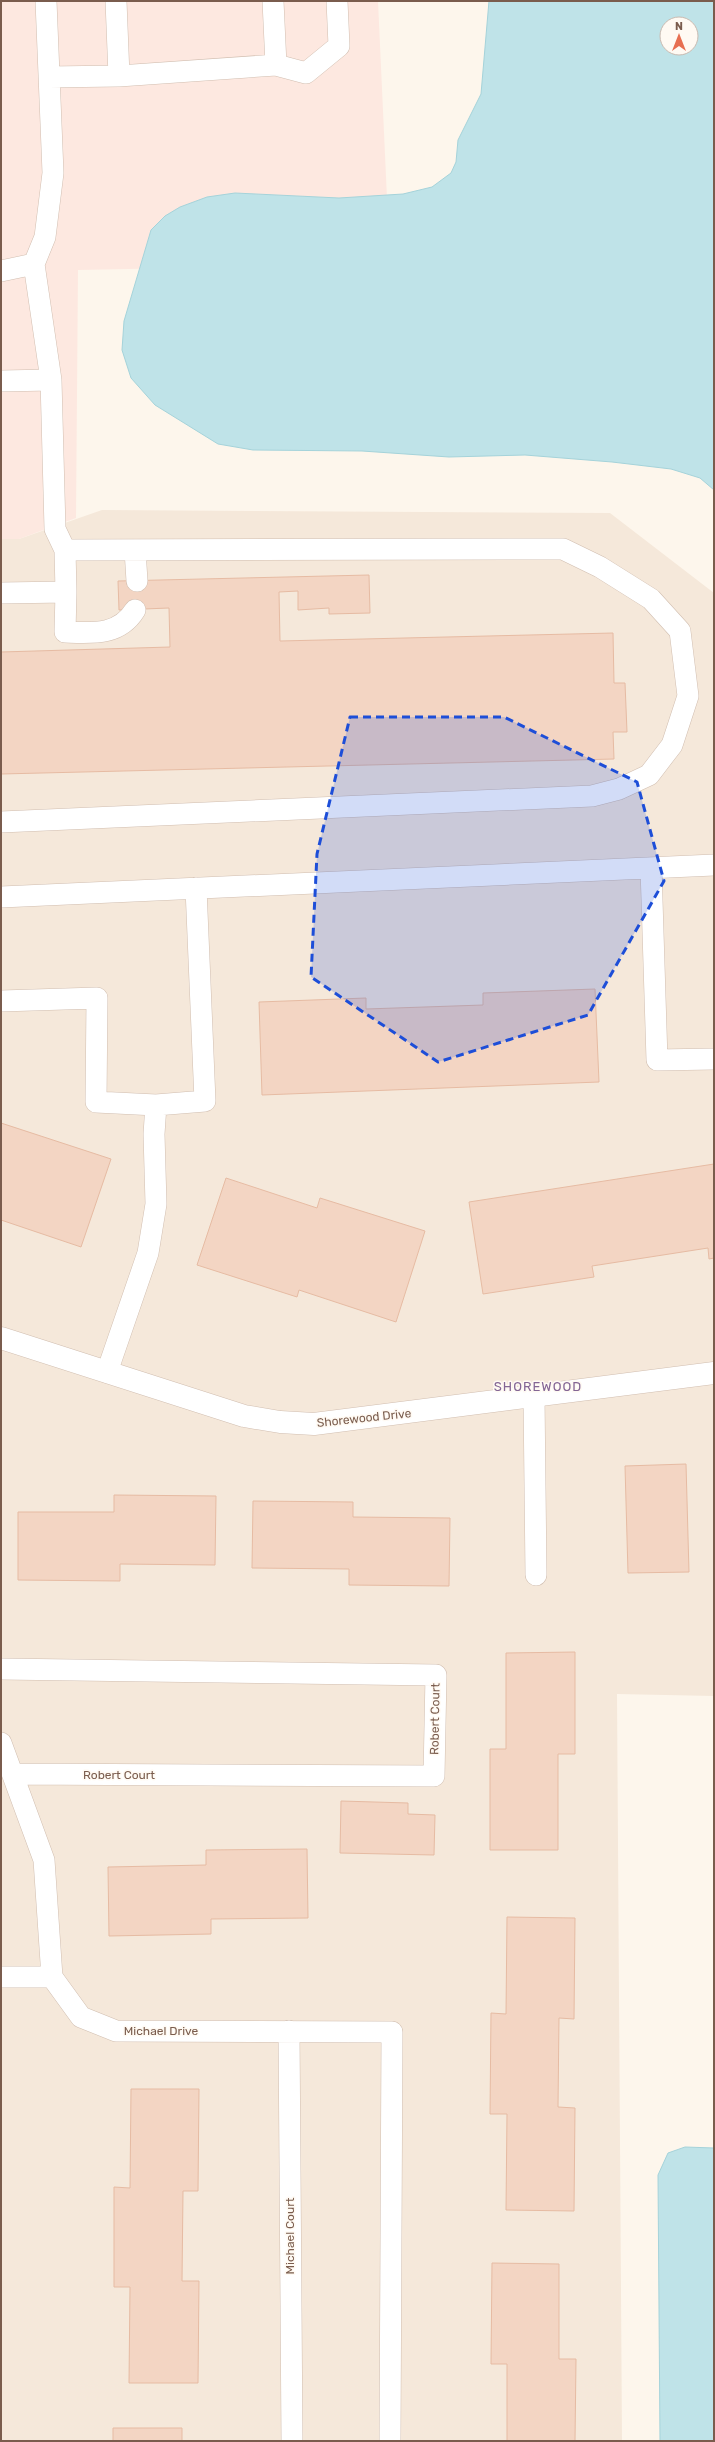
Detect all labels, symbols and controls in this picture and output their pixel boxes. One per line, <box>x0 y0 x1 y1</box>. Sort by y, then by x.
north arrow <box>659 16 699 56</box>
text: N <box>675 20 683 33</box>
district label: SHOREWOOD <box>494 1379 582 1394</box>
street label: Shorewood Drive <box>316 1406 412 1430</box>
street label: Robert Court <box>427 1683 443 1755</box>
street label: Robert Court <box>83 1768 155 1782</box>
street label: Michael Drive <box>124 2024 198 2038</box>
street label: Michael Court <box>283 2197 297 2274</box>

